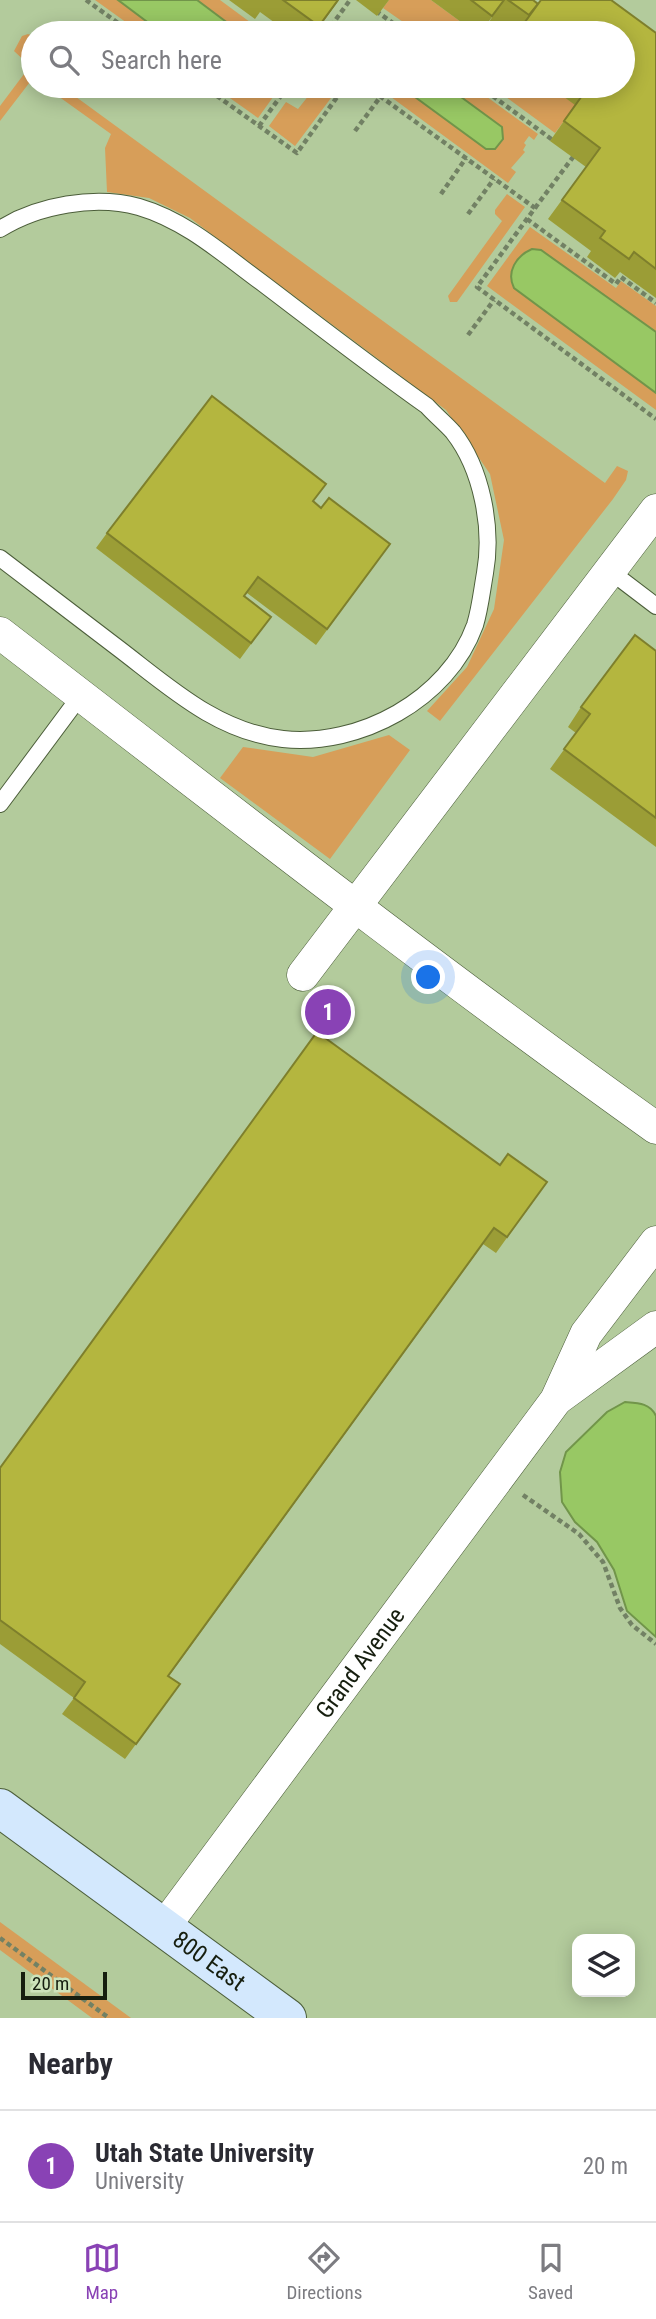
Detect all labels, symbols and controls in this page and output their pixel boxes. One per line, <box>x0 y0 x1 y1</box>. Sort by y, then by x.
search box <box>21 21 635 98</box>
icon: search <box>45 41 83 79</box>
text: Search here <box>101 45 222 75</box>
your location <box>411 960 445 994</box>
pin: 1 <box>305 986 351 1038</box>
street label: Grand Avenue <box>310 1602 411 1724</box>
street label: 800 East <box>167 1925 251 1997</box>
map controls <box>572 1934 635 1997</box>
button: layers <box>572 1934 635 1997</box>
scale bar <box>21 1969 107 2001</box>
text: 20 m <box>32 1972 69 1995</box>
text: Nearby <box>28 2046 113 2081</box>
text: Utah State University <box>95 2138 314 2168</box>
text: 1 <box>45 2153 57 2180</box>
text: 20 m <box>583 2153 628 2180</box>
text: University <box>95 2168 184 2195</box>
tab: Map <box>83 2239 121 2304</box>
tab: Directions <box>286 2239 362 2304</box>
tab: Saved <box>528 2239 573 2304</box>

